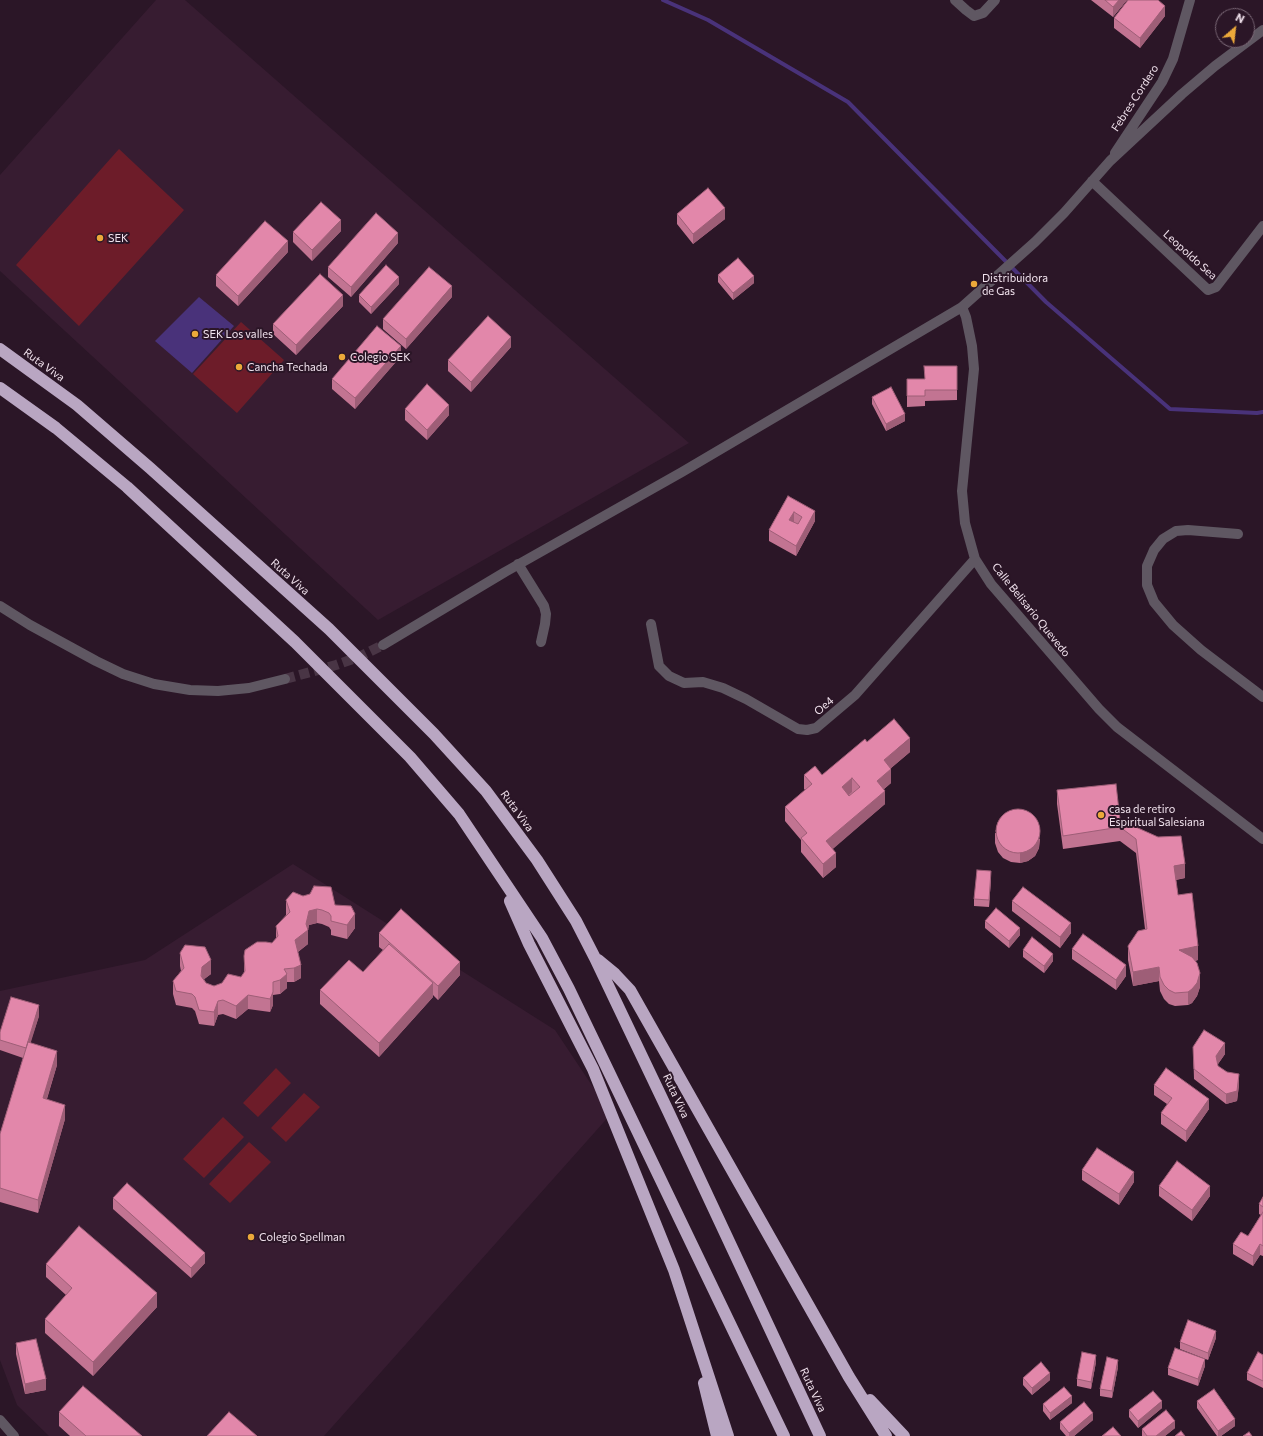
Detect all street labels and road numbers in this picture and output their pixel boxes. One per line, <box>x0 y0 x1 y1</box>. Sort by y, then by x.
street label: Febres Cordero <box>1109 62 1161 134</box>
street label: Leopoldo Sea <box>1160 227 1220 283</box>
street label: Ruta Viva <box>21 346 67 384</box>
street label: Ruta Viva <box>268 556 312 598</box>
street label: Calle Belisario Quevedo <box>989 560 1073 660</box>
street label: Oe4 <box>812 694 836 718</box>
street label: Ruta Viva <box>498 788 536 834</box>
street label: Ruta Viva <box>660 1072 692 1120</box>
street label: Ruta Viva <box>797 1366 829 1414</box>

